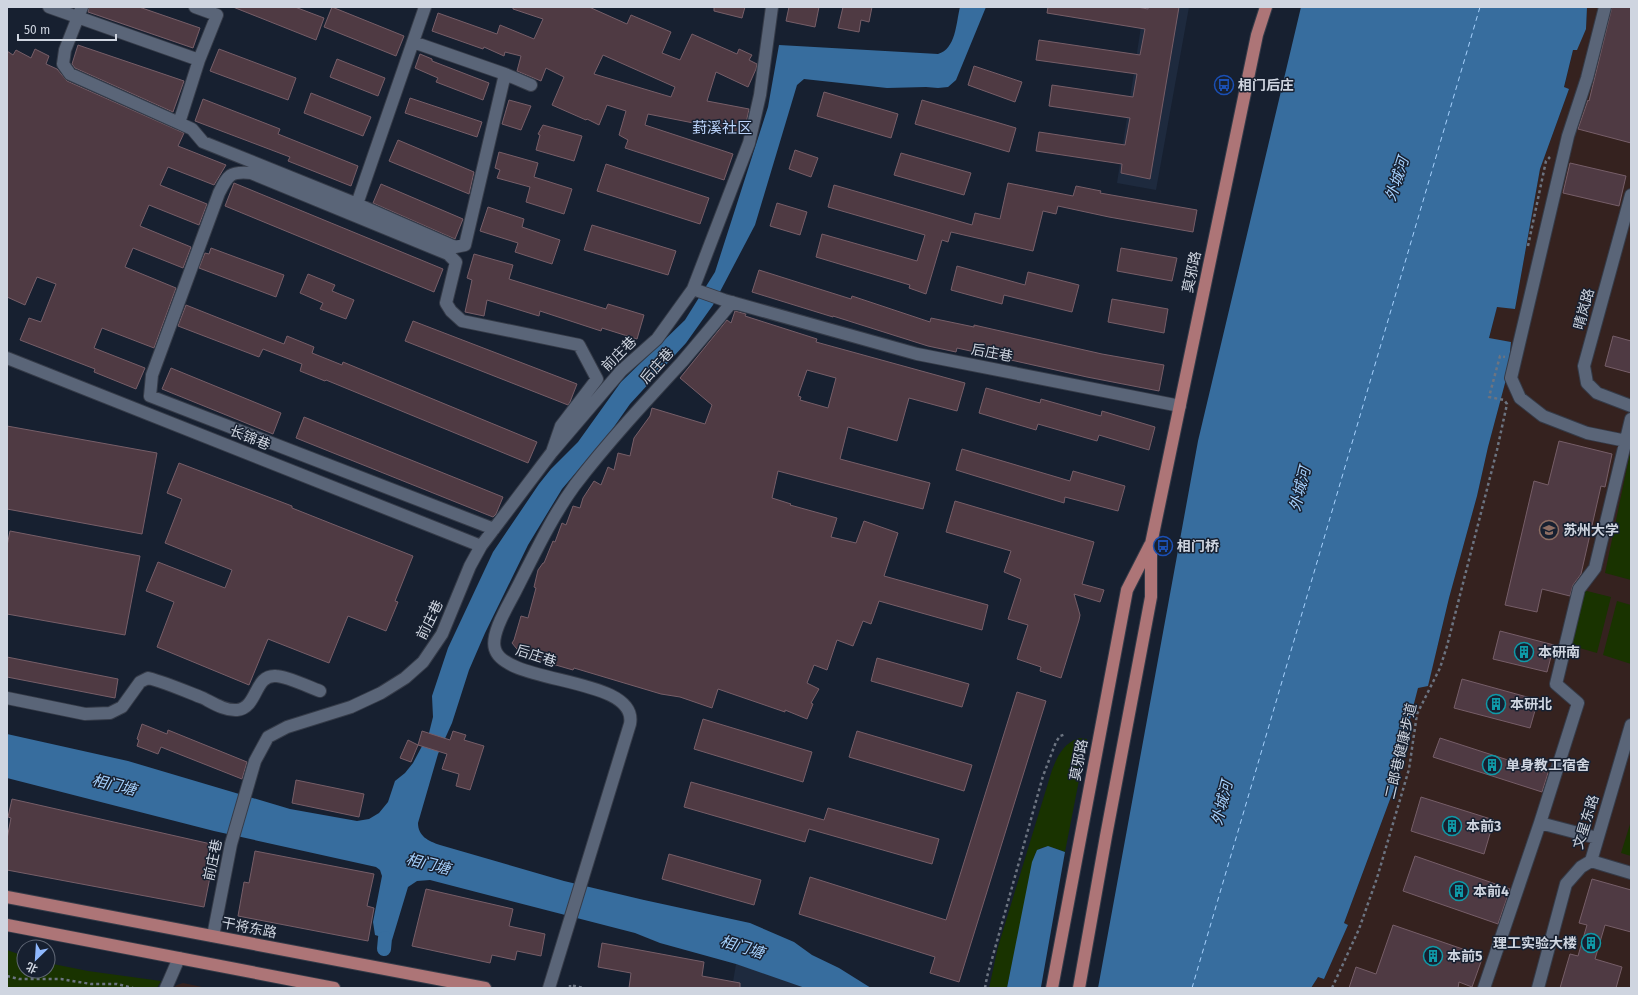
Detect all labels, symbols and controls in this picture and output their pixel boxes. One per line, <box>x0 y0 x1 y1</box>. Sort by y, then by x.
scale bar <box>18 16 116 42</box>
text: 50 m <box>24 23 50 37</box>
bus stop icon: 相门后庄 <box>1213 74 1235 96</box>
place label: 相门后庄 <box>1238 77 1294 94</box>
district label: 葑溪社区 <box>692 119 752 137</box>
water label: 外城河 <box>1381 152 1413 203</box>
street label: 莫邪路 <box>1179 250 1205 294</box>
street label: 晴岚路 <box>1570 287 1598 331</box>
street label: 前庄巷 <box>598 333 640 375</box>
street label: 后庄巷 <box>970 341 1014 365</box>
street label: 后庄巷 <box>637 345 677 387</box>
street label: 长锦巷 <box>227 422 273 454</box>
water label: 外城河 <box>1286 462 1315 513</box>
school or university icon: 苏州大学 <box>1538 519 1560 541</box>
place label: 苏州大学 <box>1563 522 1619 539</box>
bus stop icon: 相门桥 <box>1152 535 1174 557</box>
place label: 相门桥 <box>1177 538 1219 555</box>
street label: 前庄巷 <box>413 597 447 643</box>
street label: 后庄巷 <box>513 641 559 671</box>
building icon: 本研南 <box>1513 641 1535 663</box>
place label: 本研南 <box>1538 644 1580 661</box>
building icon: 本研北 <box>1485 693 1507 715</box>
place label: 本研北 <box>1510 696 1552 713</box>
street label: 二郎巷健康步道 <box>1382 701 1420 801</box>
street label: 莫邪路 <box>1067 738 1091 782</box>
building icon: 单身教工宿舍 <box>1481 754 1503 776</box>
place label: 单身教工宿舍 <box>1506 757 1590 774</box>
water label: 相门塘 <box>90 771 141 800</box>
water label: 外城河 <box>1208 776 1237 827</box>
street label: 文星东路 <box>1570 793 1602 851</box>
building icon: 本前3 <box>1441 815 1463 837</box>
place label: 本前3 <box>1466 818 1501 835</box>
street label: 前庄巷 <box>200 838 226 882</box>
water label: 相门塘 <box>404 850 455 879</box>
building icon: 本前4 <box>1448 880 1470 902</box>
place label: 本前4 <box>1473 883 1509 900</box>
street label: 干将东路 <box>220 914 278 942</box>
water label: 相门塘 <box>718 932 769 963</box>
building icon: 理工实验大楼 <box>1580 932 1602 954</box>
place label: 理工实验大楼 <box>1493 935 1577 952</box>
north arrow <box>16 939 56 979</box>
building icon: 本前5 <box>1422 945 1444 967</box>
place label: 本前5 <box>1447 948 1483 965</box>
text: 北 <box>24 959 40 976</box>

